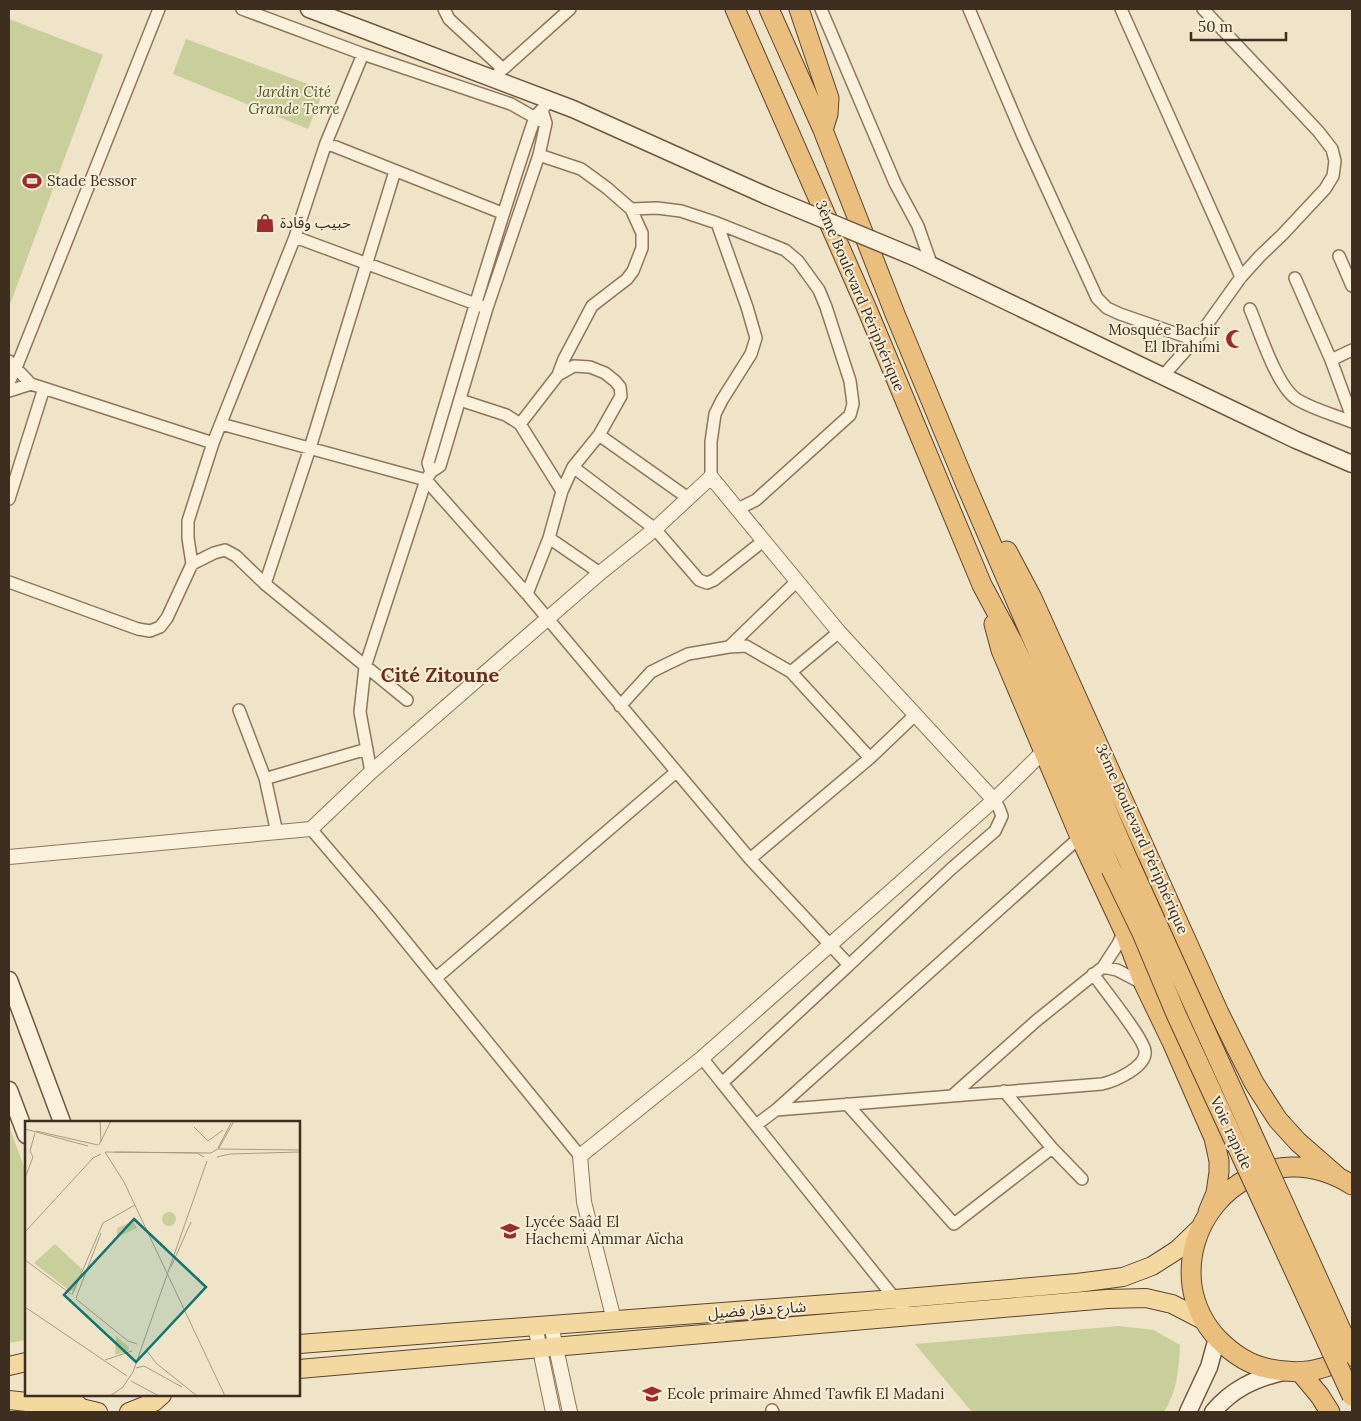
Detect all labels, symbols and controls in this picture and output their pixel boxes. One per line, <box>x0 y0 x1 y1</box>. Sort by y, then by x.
scale bar <box>1191 10 1286 42</box>
text: 50 m <box>1198 17 1233 36</box>
park label: Jardin Cité Grande Terre <box>248 82 340 118</box>
sports icon: Stade Bessor <box>21 170 43 192</box>
place label: Stade Bessor <box>47 171 137 190</box>
street label: 3ème Boulevard Périphérique <box>811 197 909 394</box>
shop icon: حبيب وقادة <box>254 212 276 234</box>
place label: حبيب وقادة <box>280 213 351 232</box>
place label: Mosquée Bachir El Ibrahimi <box>1108 320 1221 356</box>
mosque icon: Mosquée Bachir El Ibrahimi <box>1224 328 1246 350</box>
district label: Cité Zitoune <box>381 662 499 687</box>
street label: 3ème Boulevard Périphérique <box>1092 741 1193 937</box>
street label: Voie rapide <box>1206 1092 1257 1172</box>
inset map <box>25 1121 300 1396</box>
place label: Lycée Saâd El Hachemi Ammar Aïcha <box>525 1212 684 1248</box>
school or university icon: Lycée Saâd El Hachemi Ammar Aïcha <box>499 1220 521 1242</box>
street label: شارع دقار فضيل <box>707 1297 807 1325</box>
school or university icon: Ecole primaire Ahmed Tawfik El Madani <box>641 1383 663 1405</box>
place label: Ecole primaire Ahmed Tawfik El Madani <box>667 1384 944 1403</box>

